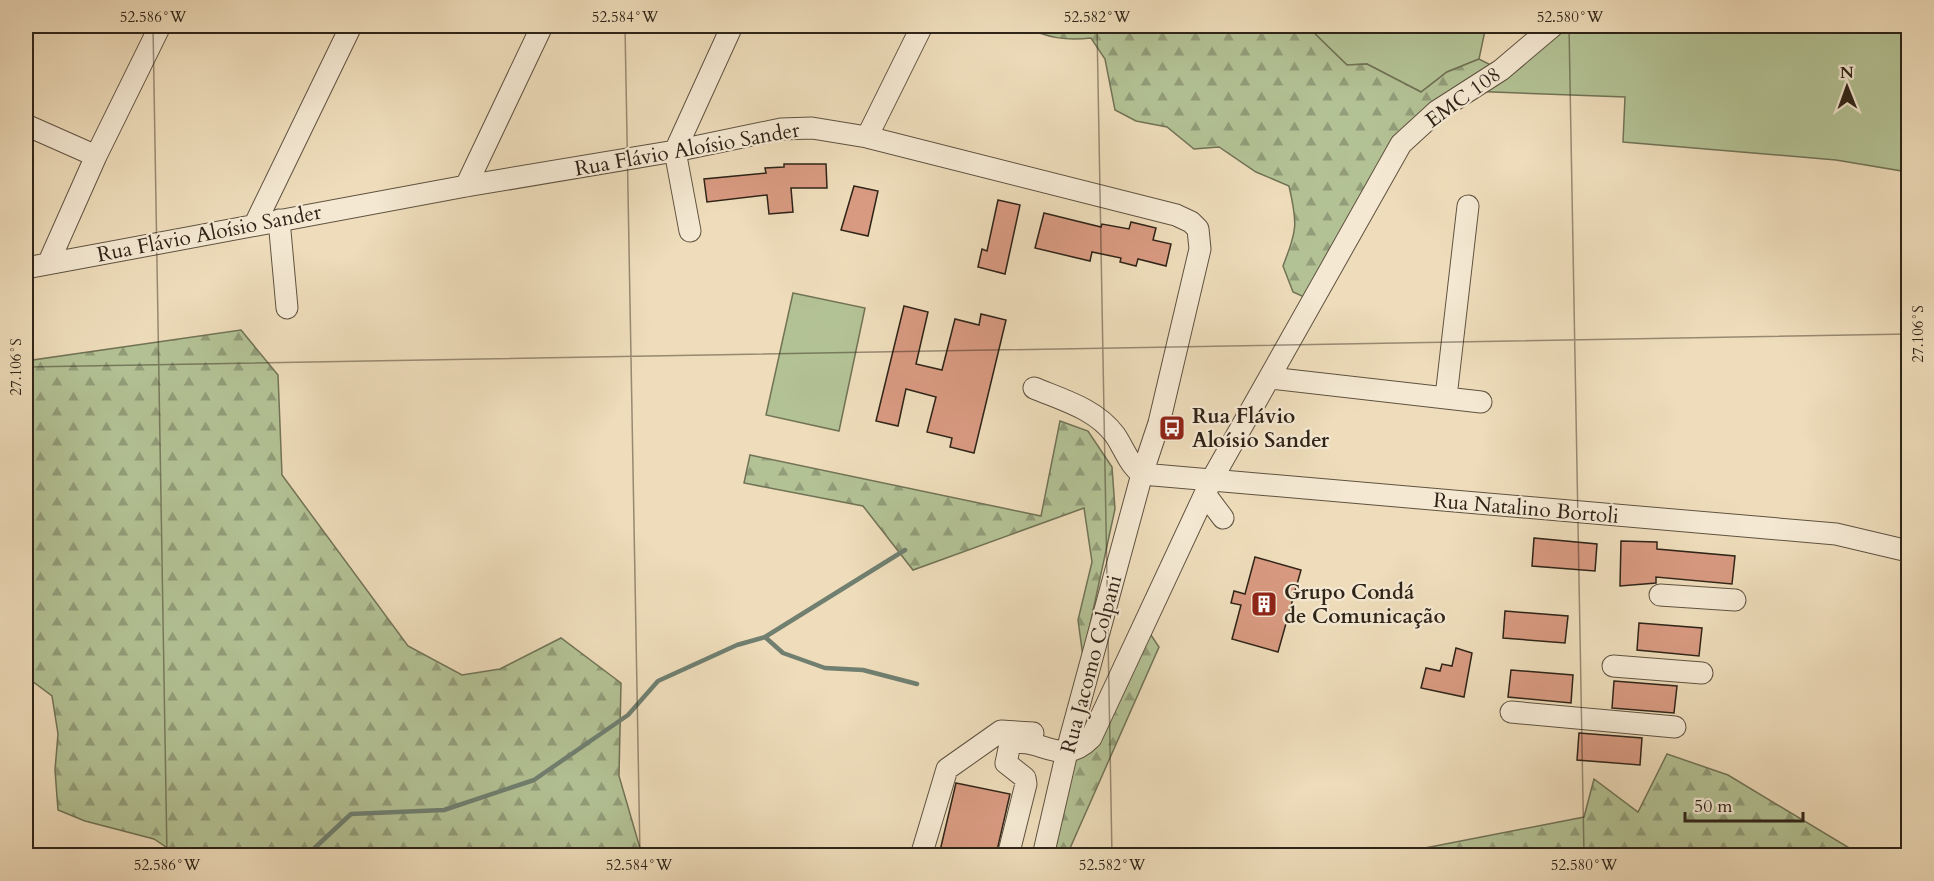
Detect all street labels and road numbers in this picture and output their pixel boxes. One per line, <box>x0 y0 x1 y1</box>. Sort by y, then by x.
street label: EMC 108 <box>1420 60 1507 135</box>
street label: Rua Flávio Aloísio Sander <box>572 115 802 184</box>
street label: Rua Flávio Aloísio Sander <box>94 197 324 269</box>
street label: Rua Natalino Bortoli <box>1432 486 1620 531</box>
street label: Rua Jacomo Colpani <box>1054 572 1129 757</box>

